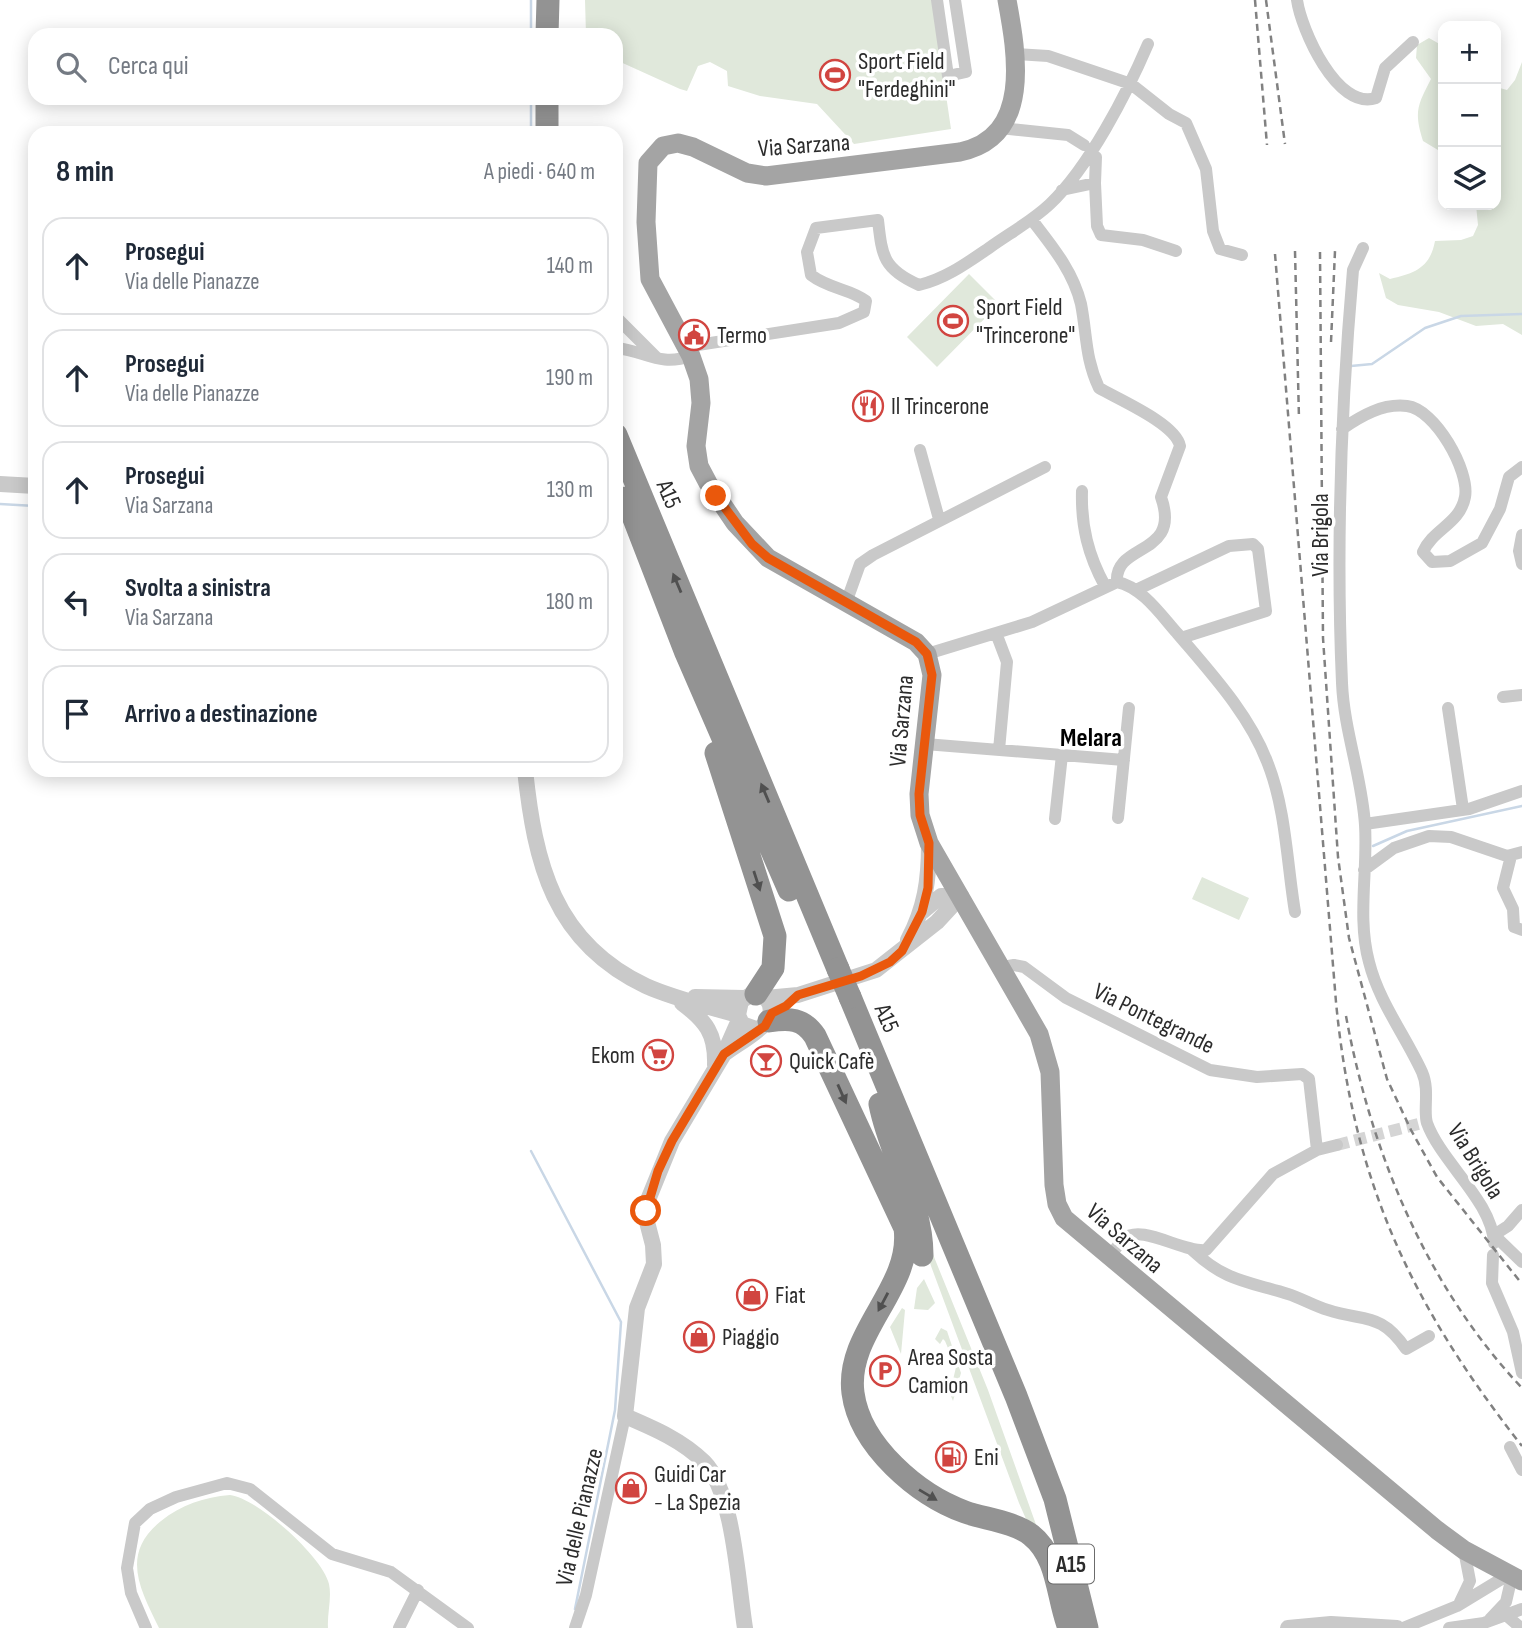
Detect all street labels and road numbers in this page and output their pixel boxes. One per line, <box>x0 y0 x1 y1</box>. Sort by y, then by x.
street label: Via Sarzana <box>757 128 851 163</box>
street label: A15 <box>649 475 687 513</box>
street label: Via Brigola <box>1306 493 1335 577</box>
street label: Via Sarzana <box>883 674 920 768</box>
street label: Via Pontegrande <box>1089 977 1219 1060</box>
street label: A15 <box>867 999 905 1037</box>
street label: Via Brigola <box>1441 1118 1510 1204</box>
street label: Via Sarzana <box>1080 1197 1169 1280</box>
street label: Via delle Pianazze <box>550 1446 609 1589</box>
road number: A15 <box>1048 1544 1094 1583</box>

